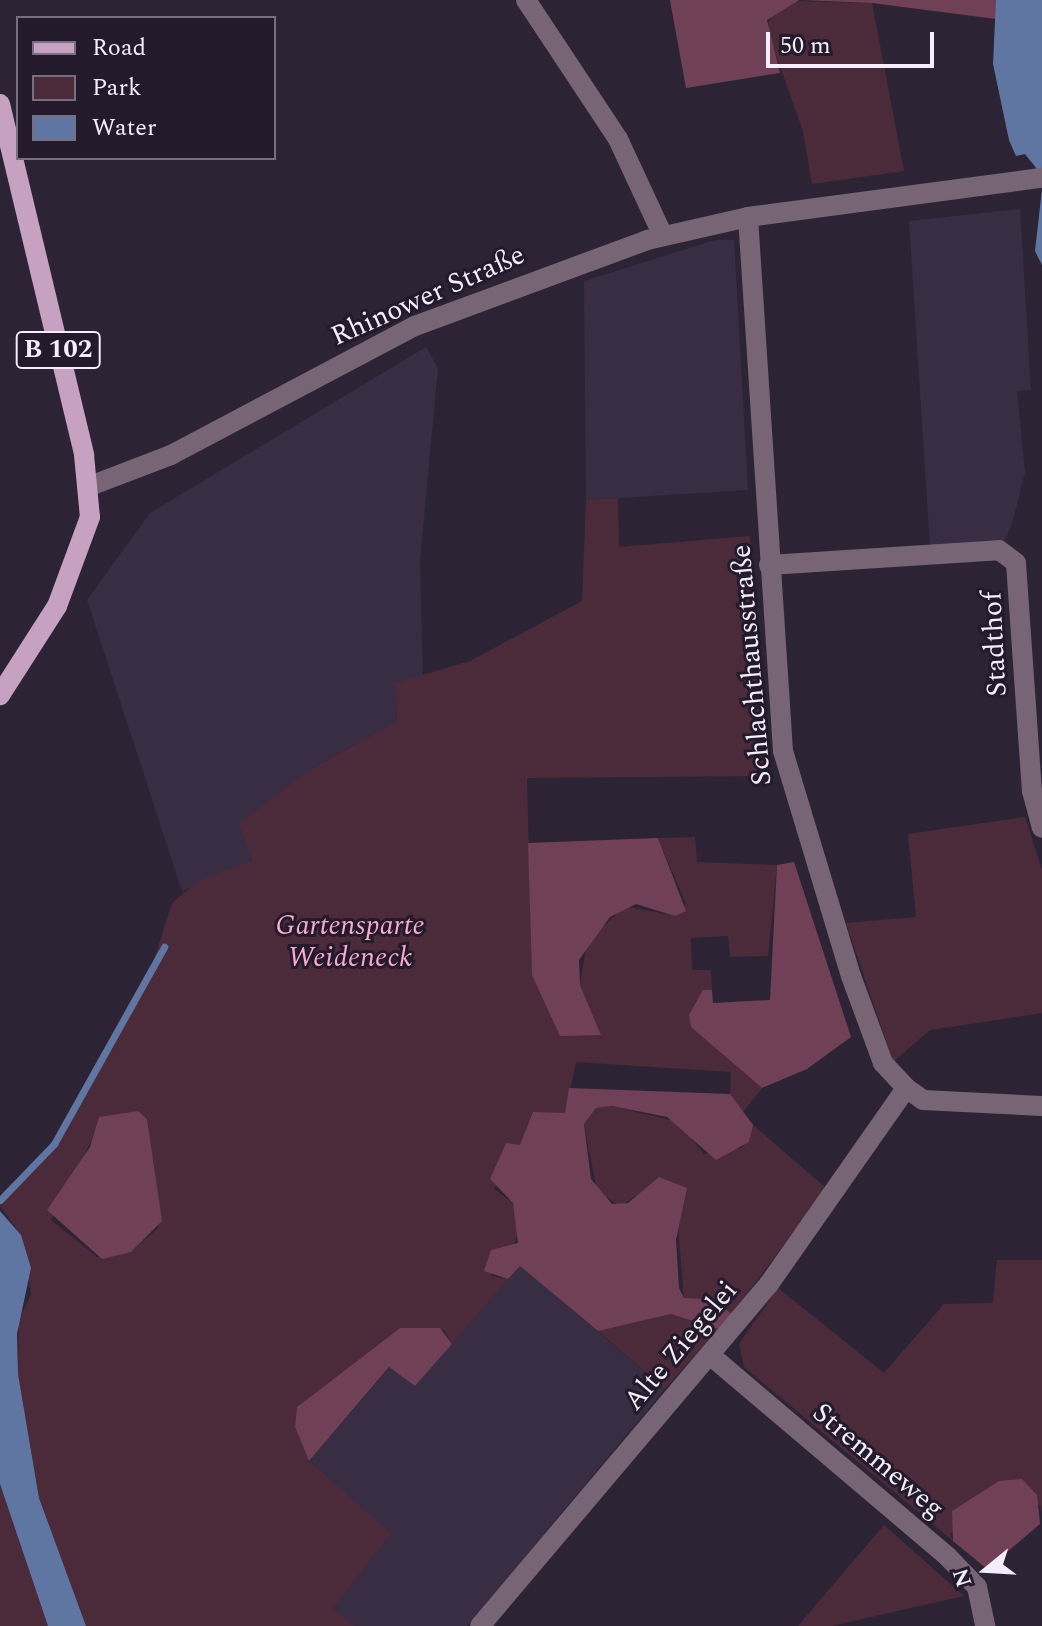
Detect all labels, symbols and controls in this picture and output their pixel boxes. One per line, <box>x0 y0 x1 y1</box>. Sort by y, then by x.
legend <box>16 16 276 160</box>
scale bar <box>770 16 938 66</box>
text: 50 m <box>780 28 831 64</box>
text: Road <box>92 30 146 66</box>
text: Park <box>92 70 142 106</box>
text: Water <box>92 110 156 146</box>
street label: Rhinower Straße <box>326 238 530 354</box>
road number: B 102 <box>14 328 102 372</box>
street label: Schlachthausstraße <box>725 543 779 787</box>
street label: Stadthof <box>975 591 1015 697</box>
park label: Gartensparte Weideneck <box>275 909 425 975</box>
street label: Alte Ziegelei <box>617 1274 745 1418</box>
street label: Stremmeweg <box>805 1396 951 1526</box>
north arrow <box>946 1530 1026 1610</box>
text: N <box>944 1564 981 1591</box>

